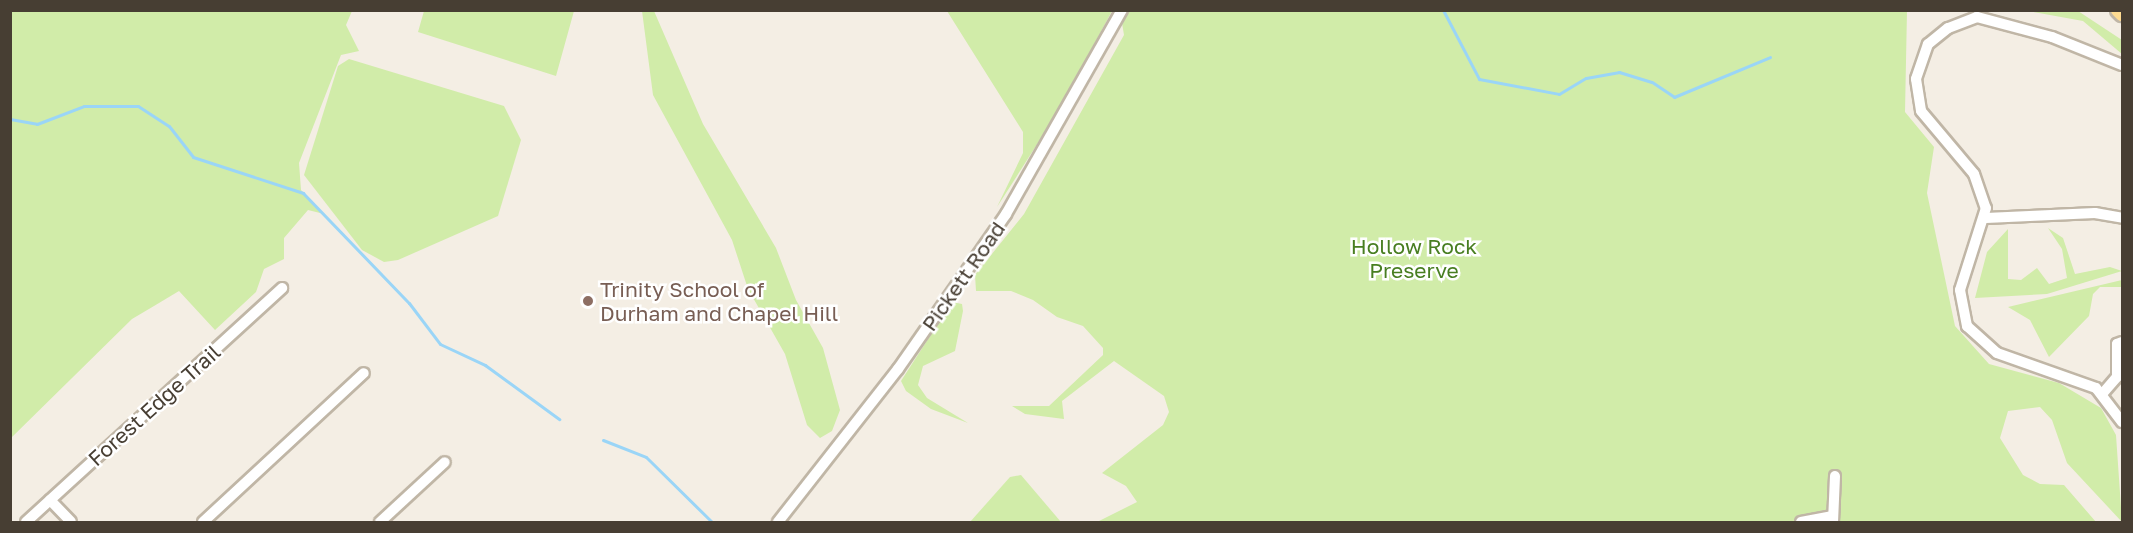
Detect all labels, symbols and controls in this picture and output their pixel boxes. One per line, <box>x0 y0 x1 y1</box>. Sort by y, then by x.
street label: Pickett Road <box>916 216 1010 336</box>
park label: Hollow Rock Preserve <box>1351 233 1477 283</box>
place label: Trinity School of Durham and Chapel Hill <box>600 276 838 326</box>
marker: Trinity School of Durham and Chapel Hill <box>581 294 595 308</box>
street label: Forest Edge Trail <box>83 339 225 471</box>

